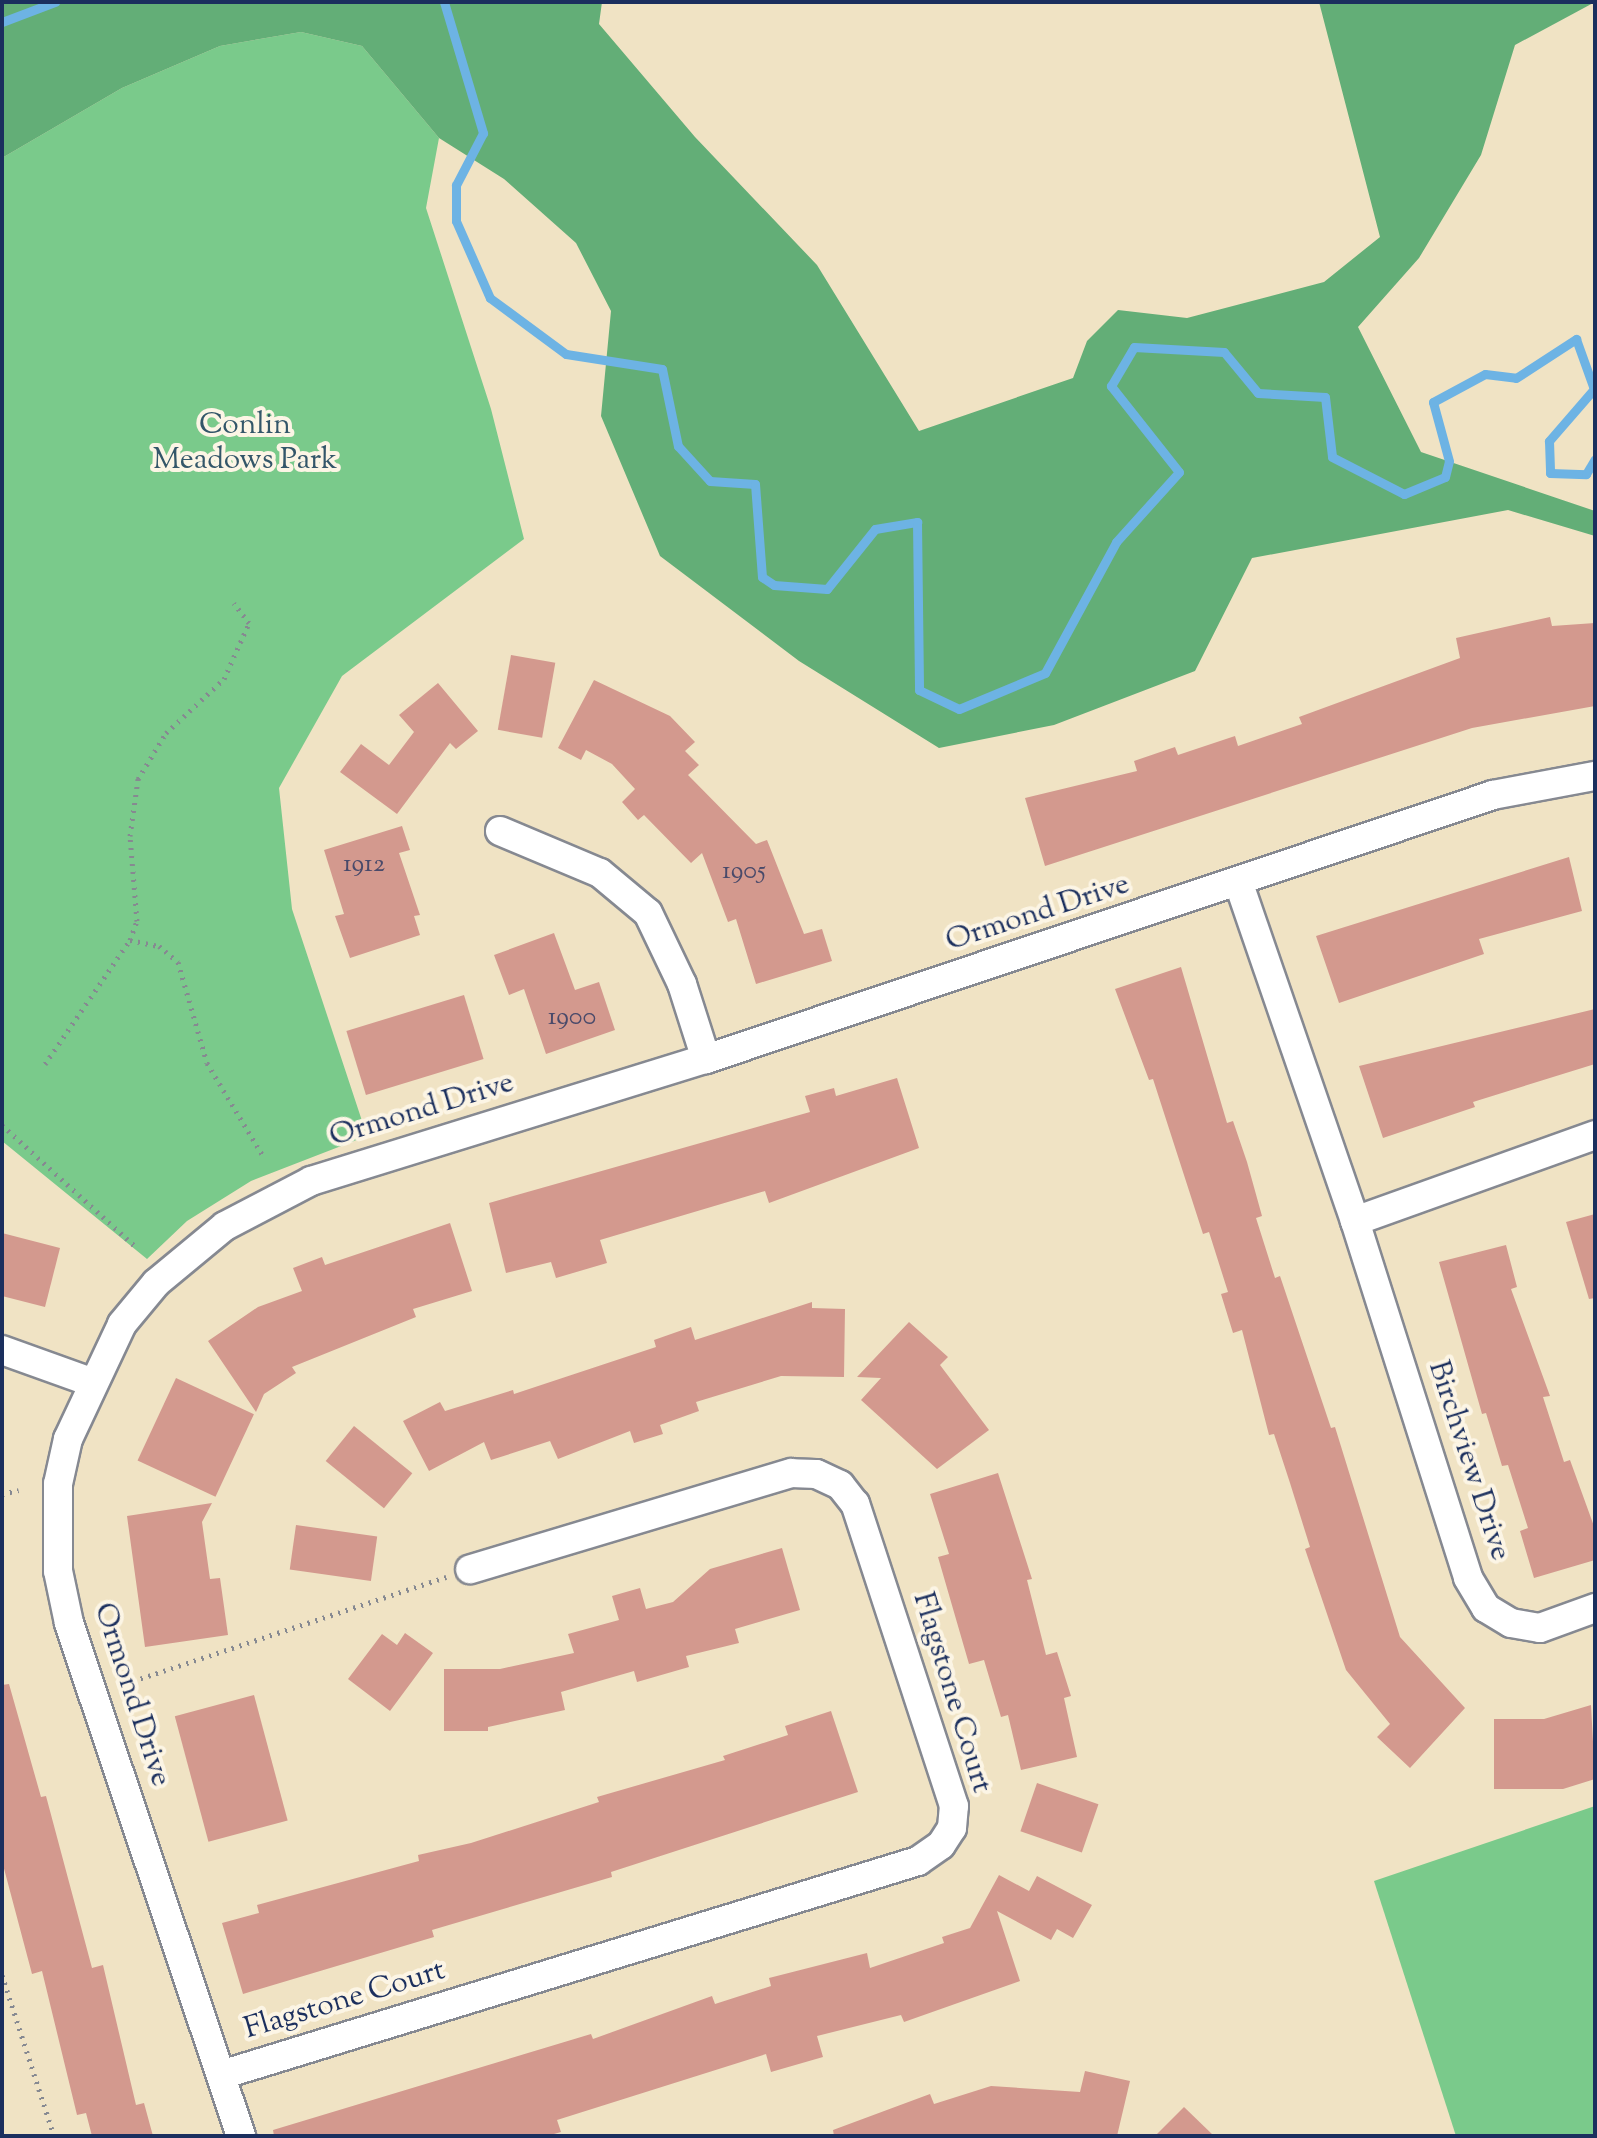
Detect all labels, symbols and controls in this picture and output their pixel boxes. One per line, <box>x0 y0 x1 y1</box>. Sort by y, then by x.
park label: Conlin Meadows Park <box>153 408 337 478</box>
house number: 1912 <box>343 849 385 881</box>
house number: 1905 <box>722 856 766 888</box>
street label: Ormond Drive <box>942 867 1134 961</box>
house number: 1900 <box>548 1002 596 1034</box>
street label: Ormond Drive <box>326 1066 518 1156</box>
street label: Birchview Drive <box>1419 1357 1517 1565</box>
street label: Flagstone Court <box>903 1588 999 1798</box>
street label: Ormond Drive <box>84 1599 178 1791</box>
street label: Flagstone Court <box>240 1953 450 2049</box>

